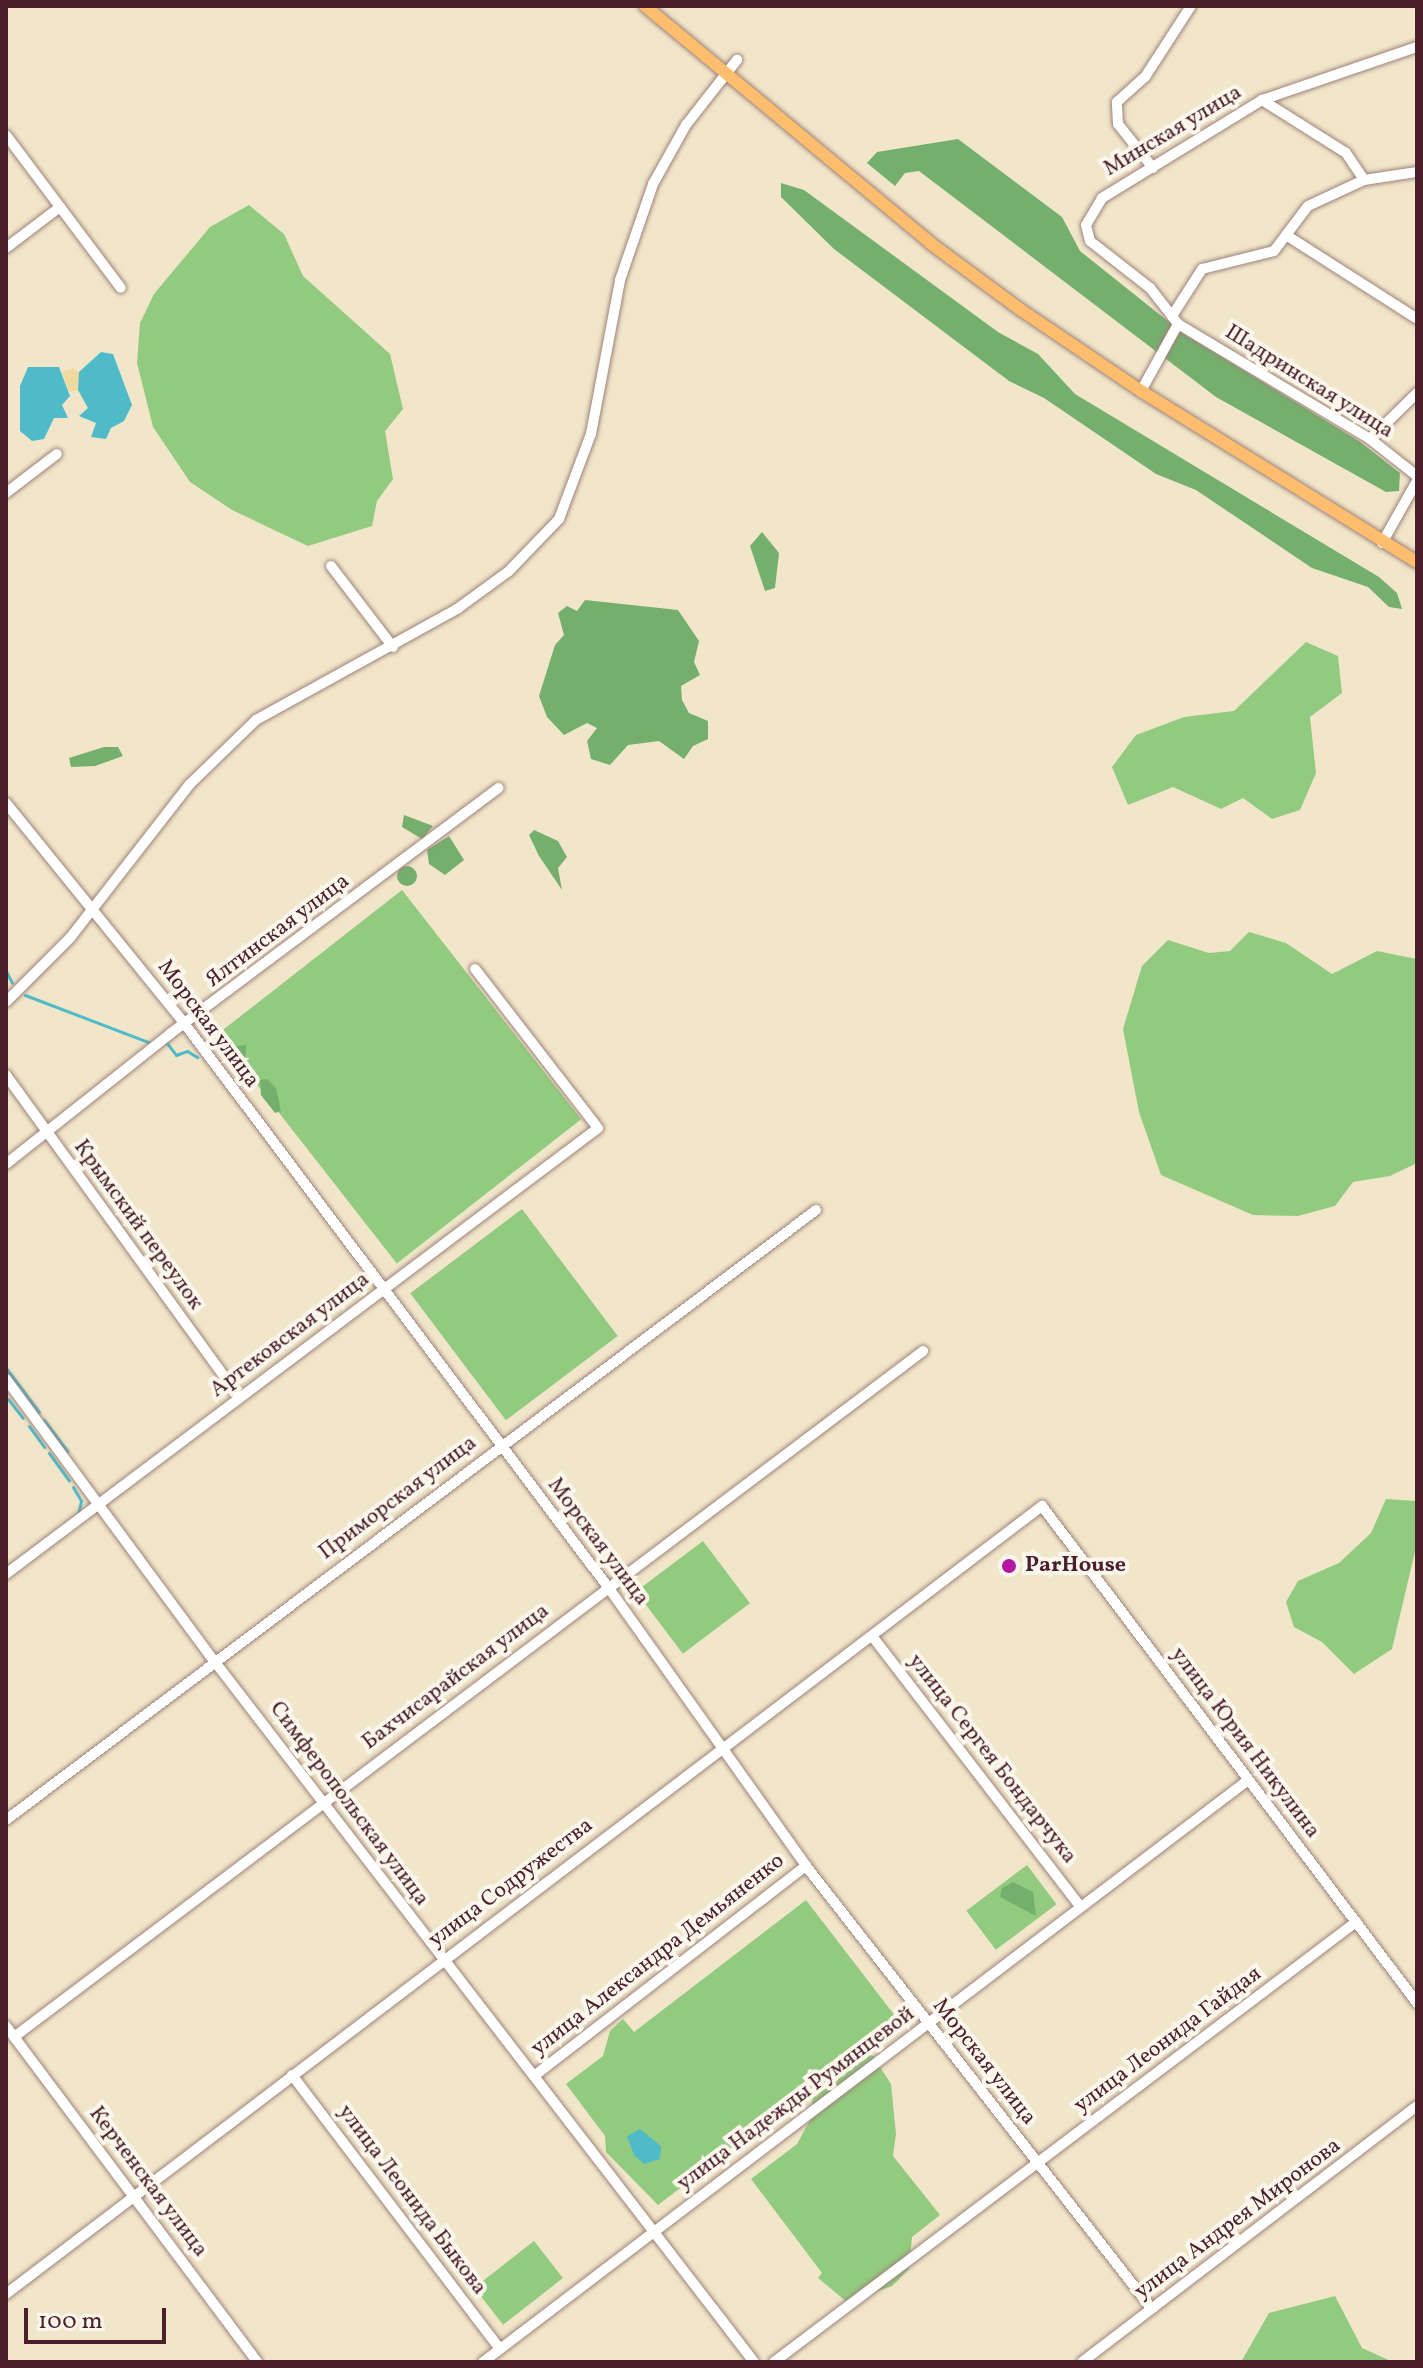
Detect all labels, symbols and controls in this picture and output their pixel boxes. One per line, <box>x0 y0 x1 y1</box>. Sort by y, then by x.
street label: Минская улица <box>1099 79 1247 183</box>
street label: Шадринская улица <box>1219 319 1399 445</box>
street label: Ялтинская улица <box>201 868 355 994</box>
street label: Морская улица <box>151 955 265 1093</box>
street label: Крымский переулок <box>67 1135 209 1315</box>
street label: Артековская улица <box>205 1266 375 1404</box>
street label: Приморская улица <box>314 1430 482 1566</box>
street label: Морская улица <box>541 1473 655 1611</box>
place label: ParHouse <box>1025 1553 1126 1579</box>
marker: ParHouse <box>1000 1557 1018 1575</box>
street label: Бахчисарайская улица <box>357 1598 555 1756</box>
street label: улица Юрия Никулина <box>1165 1642 1325 1844</box>
street label: улица Сергея Бондарчука <box>902 1649 1082 1869</box>
street label: Симферопольская улица <box>263 1696 435 1912</box>
street label: улица Содружества <box>424 1813 598 1953</box>
street label: улица Александра Демьяненко <box>526 1848 790 2062</box>
street label: улица Леонида Гайдая <box>1069 1961 1267 2119</box>
street label: Морская улица <box>926 1993 1042 2131</box>
street label: улица Надежды Румянцевой <box>672 2001 920 2197</box>
street label: улица Леонида Быкова <box>332 2100 492 2300</box>
street label: Керченская улица <box>83 2101 213 2263</box>
street label: улица Андрея Миронова <box>1130 2133 1346 2305</box>
scale bar <box>28 2292 170 2342</box>
text: 100 m <box>38 2305 103 2339</box>

